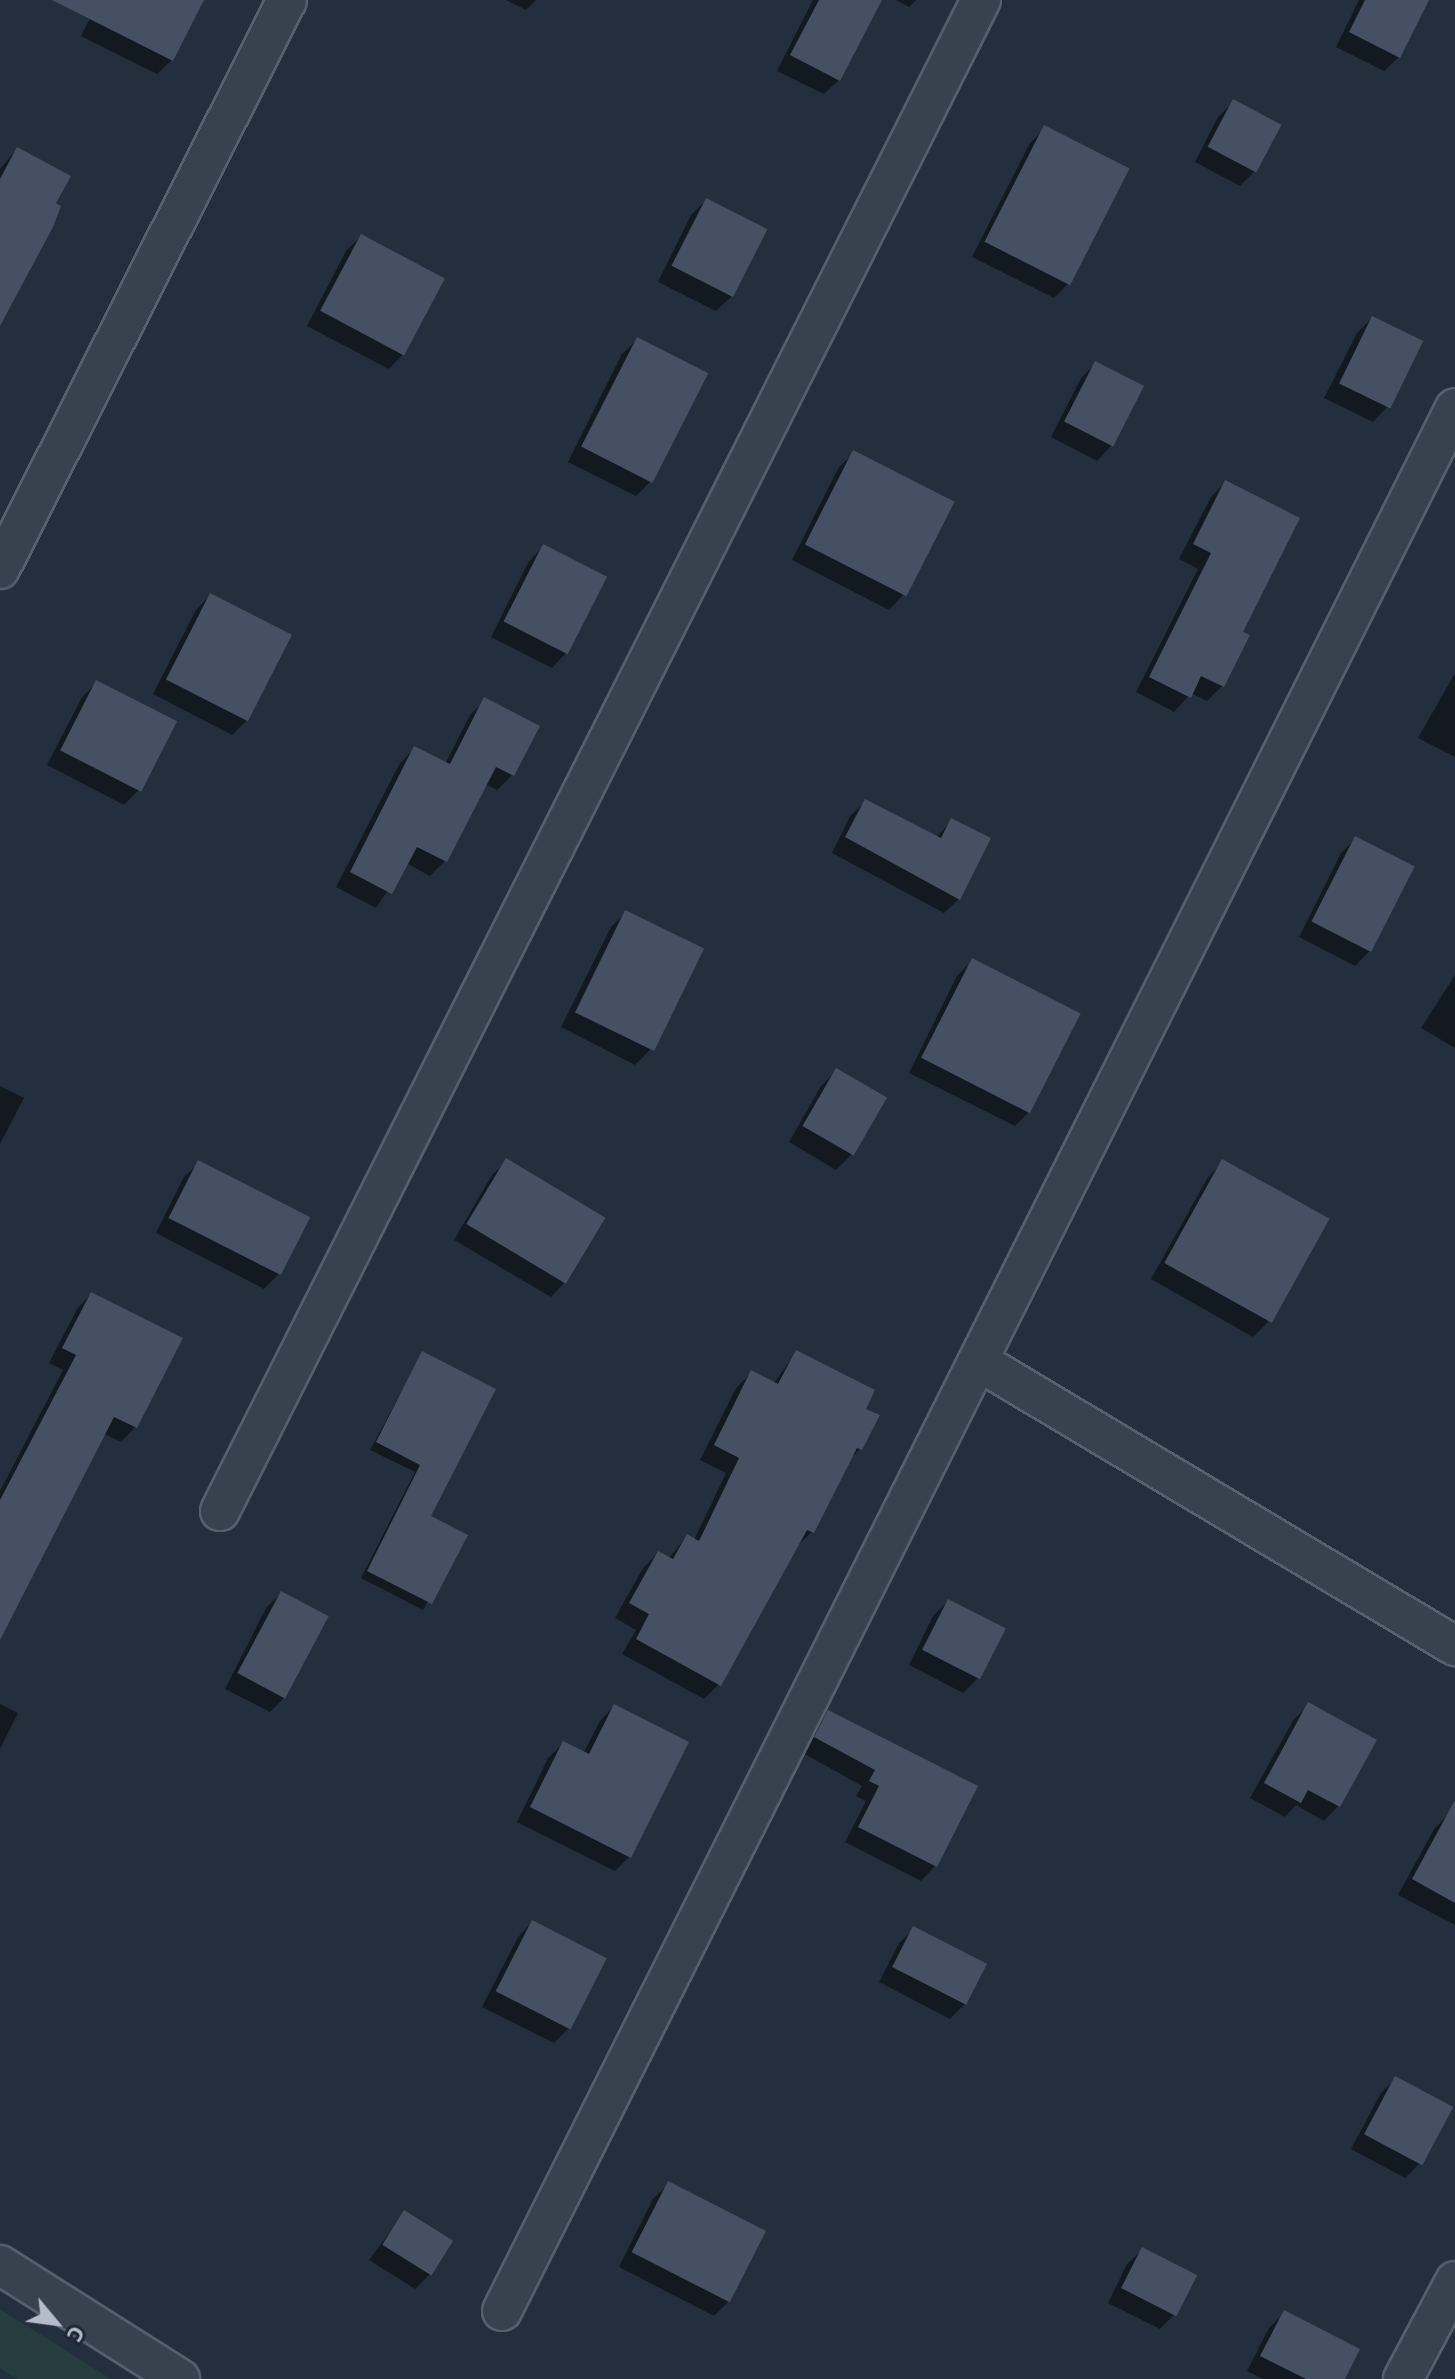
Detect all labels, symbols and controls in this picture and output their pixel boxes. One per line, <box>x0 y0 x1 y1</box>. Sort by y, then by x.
north arrow <box>16 2283 96 2363</box>
text: С <box>60 2321 94 2348</box>

